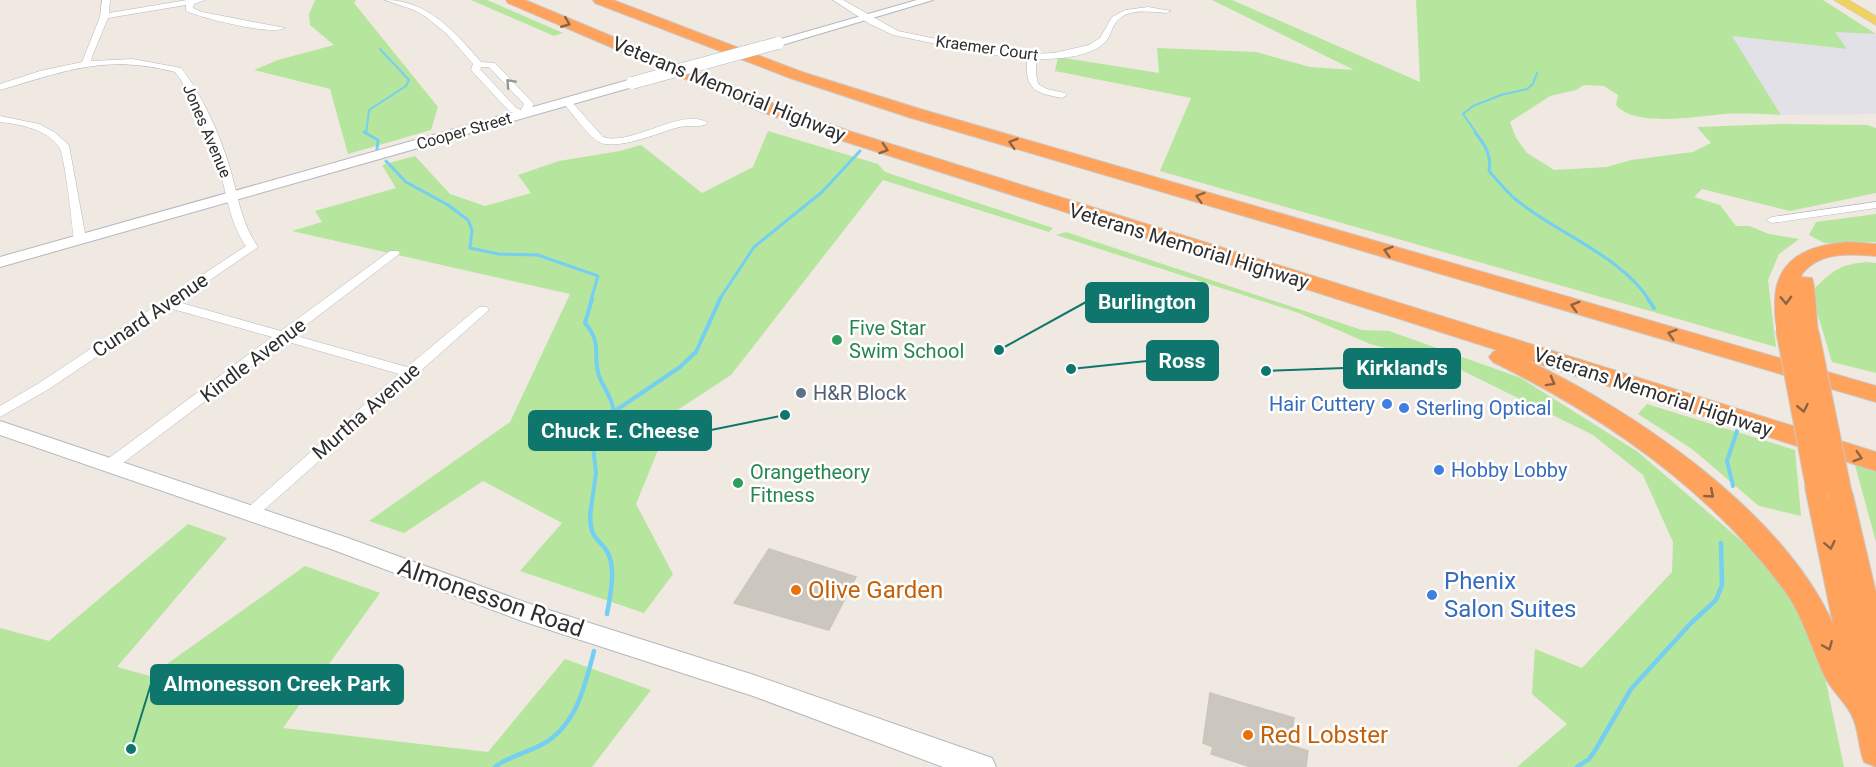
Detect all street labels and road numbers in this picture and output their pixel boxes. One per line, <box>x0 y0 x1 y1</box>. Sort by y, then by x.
street label: Veterans Memorial Highway <box>609 31 850 147</box>
street label: Kraemer Court <box>934 31 1040 65</box>
street label: Jones Avenue <box>179 81 235 181</box>
street label: Cooper Street <box>414 108 514 154</box>
street label: Veterans Memorial Highway <box>1066 198 1312 294</box>
street label: Cunard Avenue <box>88 268 212 362</box>
street label: Kindle Avenue <box>196 313 310 407</box>
street label: Veterans Memorial Highway <box>1531 342 1776 442</box>
street label: Murtha Avenue <box>307 358 425 464</box>
street label: Almonesson Road <box>394 553 588 643</box>

